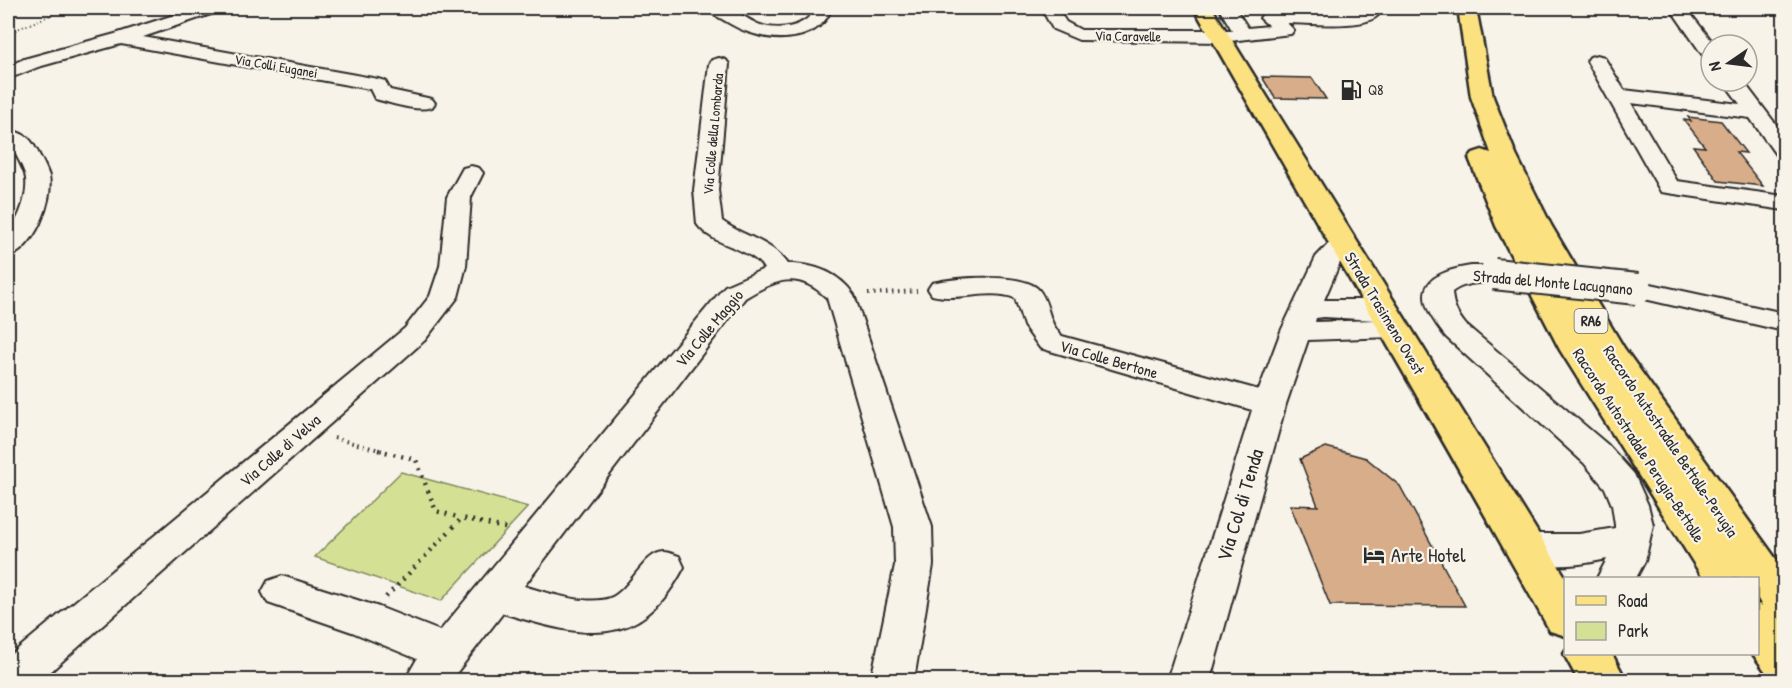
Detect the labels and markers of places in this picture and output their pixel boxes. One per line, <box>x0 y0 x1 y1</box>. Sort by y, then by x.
fuel station icon: Q8 <box>1339 78 1363 102</box>
place label: Q8 <box>1368 80 1383 99</box>
place label: Arte Hotel <box>1391 541 1466 568</box>
hotel icon: Arte Hotel <box>1362 543 1386 567</box>

